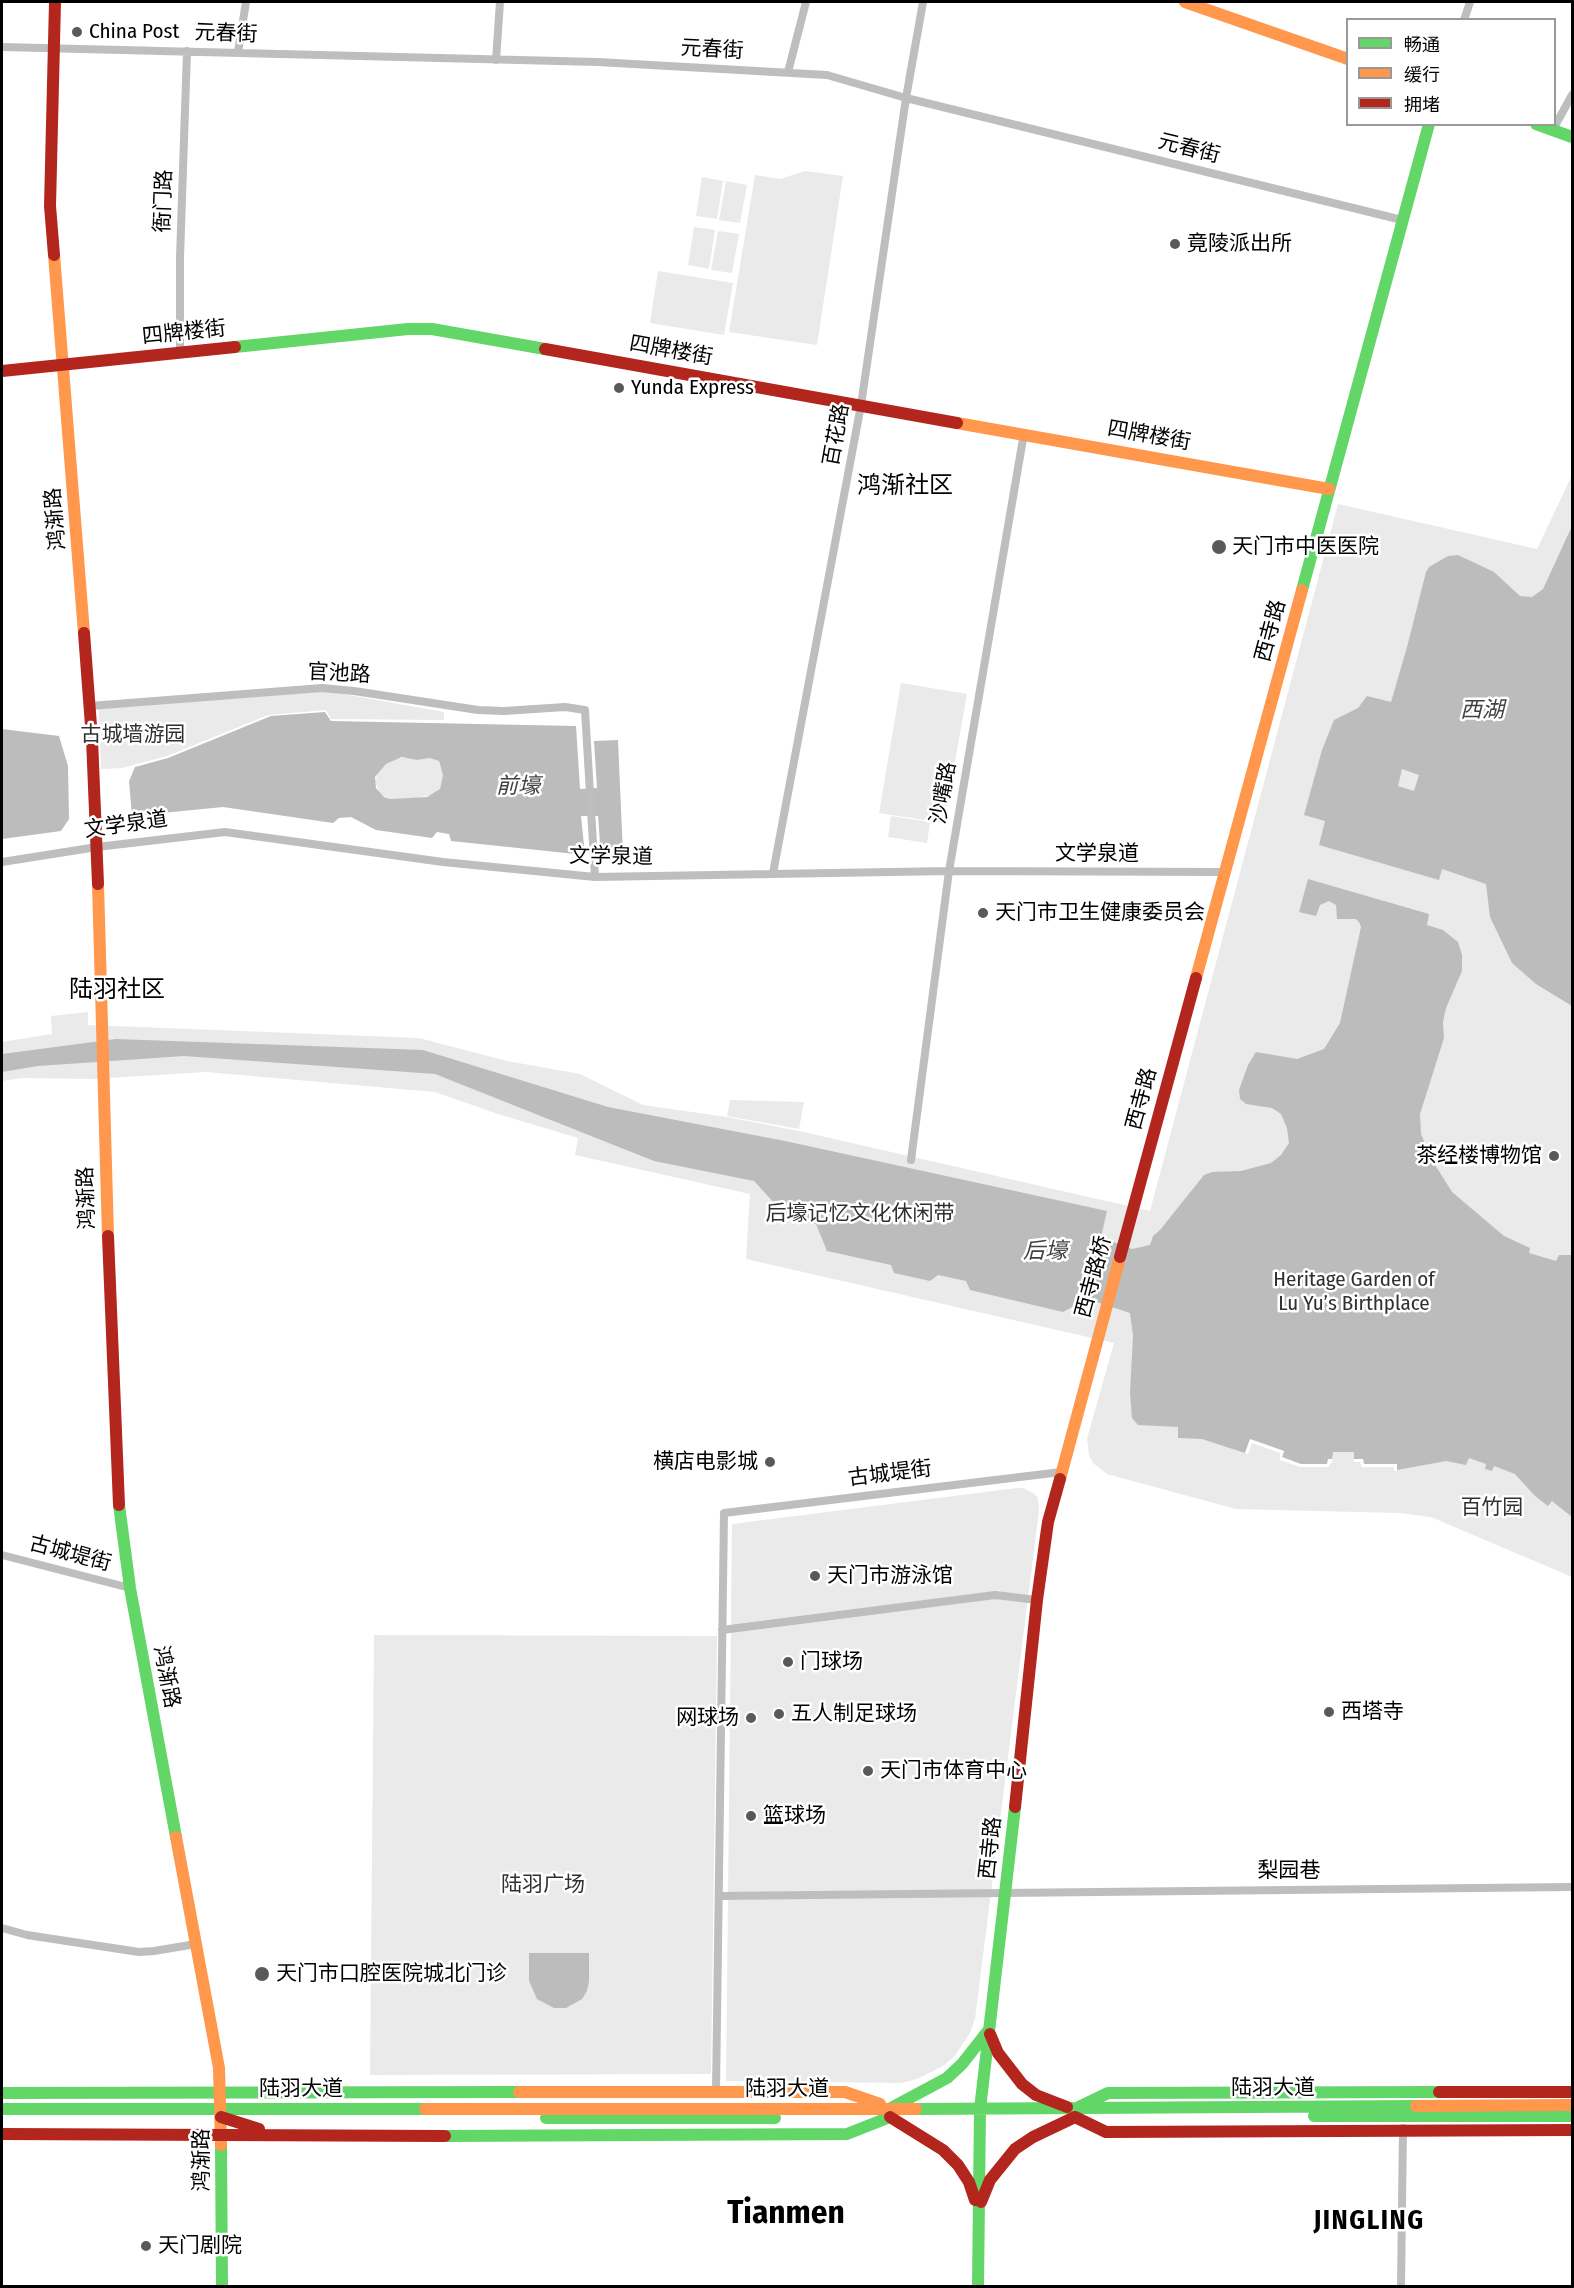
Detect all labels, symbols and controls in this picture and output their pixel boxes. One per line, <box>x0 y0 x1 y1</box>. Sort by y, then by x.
legend <box>1346 18 1556 126</box>
place label: China Post <box>89 19 179 45</box>
street label: 元春街 <box>194 20 258 48</box>
marker: China Post <box>70 25 84 39</box>
text: 畅通 <box>1404 34 1440 56</box>
street label: 元春街 <box>680 36 744 64</box>
text: 缓行 <box>1404 64 1440 86</box>
text: 拥堵 <box>1404 94 1440 116</box>
street label: 元春街 <box>1155 129 1223 169</box>
street label: 衙门路 <box>150 169 178 233</box>
place label: 竟陵派出所 <box>1187 231 1292 257</box>
marker: 竟陵派出所 <box>1168 237 1182 251</box>
street label: 四牌楼街 <box>141 316 227 350</box>
street label: 四牌楼街 <box>627 331 715 371</box>
place label: Yunda Express <box>631 375 754 401</box>
marker: Yunda Express <box>612 381 626 395</box>
street label: 百花路 <box>819 402 855 468</box>
street label: 四牌楼街 <box>1105 416 1193 456</box>
district label: 鸿渐社区 <box>857 472 953 500</box>
street label: 鸿渐路 <box>41 487 71 551</box>
place label: 天门市中医医院 <box>1232 534 1379 560</box>
marker: 天门市中医医院 <box>1210 538 1228 556</box>
street label: 西寺路 <box>1251 597 1291 665</box>
street label: 官池路 <box>307 660 371 688</box>
water label: 西湖 <box>1460 698 1504 724</box>
park label: 古城墙游园 <box>81 722 185 748</box>
street label: 沙嘴路 <box>926 760 962 826</box>
water label: 前壕 <box>496 774 540 800</box>
street label: 文学泉道 <box>83 807 169 843</box>
street label: 文学泉道 <box>1055 841 1139 867</box>
street label: 文学泉道 <box>569 844 653 870</box>
place label: 天门市卫生健康委员会 <box>995 900 1205 926</box>
marker: 天门市卫生健康委员会 <box>976 906 990 920</box>
district label: 陆羽社区 <box>69 976 165 1004</box>
street label: 西寺路 <box>1122 1065 1162 1133</box>
place label: 茶经楼博物馆 <box>1416 1143 1542 1169</box>
marker: 茶经楼博物馆 <box>1547 1149 1561 1163</box>
street label: 鸿渐路 <box>73 1166 101 1230</box>
park label: 后壕记忆文化休闲带 <box>766 1201 954 1227</box>
street label: 西寺路桥 <box>1071 1233 1117 1321</box>
water label: 后壕 <box>1023 1239 1067 1265</box>
park label: Heritage Garden of Lu Yu’s Birthplace <box>1273 1267 1435 1317</box>
place label: 横店电影城 <box>653 1449 758 1475</box>
marker: 横店电影城 <box>763 1455 777 1469</box>
street label: 古城堤街 <box>847 1456 933 1492</box>
park label: 百竹园 <box>1461 1495 1523 1521</box>
street label: 古城堤街 <box>26 1531 114 1577</box>
place label: 天门市游泳馆 <box>827 1563 953 1589</box>
marker: 天门市游泳馆 <box>808 1569 822 1583</box>
street label: 鸿渐路 <box>148 1644 184 1710</box>
place label: 门球场 <box>800 1649 863 1675</box>
marker: 门球场 <box>781 1655 795 1669</box>
place label: 西塔寺 <box>1341 1699 1404 1725</box>
place label: 五人制足球场 <box>791 1701 917 1727</box>
place label: 网球场 <box>676 1705 739 1731</box>
marker: 西塔寺 <box>1322 1705 1336 1719</box>
marker: 五人制足球场 <box>772 1707 786 1721</box>
marker: 网球场 <box>744 1711 758 1725</box>
place label: 天门市体育中心 <box>880 1758 1027 1784</box>
marker: 天门市体育中心 <box>861 1764 875 1778</box>
place label: 篮球场 <box>763 1803 826 1829</box>
marker: 篮球场 <box>744 1809 758 1823</box>
street label: 西寺路 <box>975 1815 1007 1881</box>
street label: 梨园巷 <box>1258 1858 1320 1884</box>
park label: 陆羽广场 <box>501 1872 585 1898</box>
place label: 天门市口腔医院城北门诊 <box>276 1961 507 1987</box>
marker: 天门市口腔医院城北门诊 <box>253 1965 271 1983</box>
street label: 陆羽大道 <box>1231 2075 1315 2101</box>
street label: 陆羽大道 <box>259 2076 343 2102</box>
street label: 陆羽大道 <box>745 2076 829 2102</box>
street label: 鸿渐路 <box>189 2129 215 2191</box>
district label: Tianmen <box>727 2194 845 2234</box>
district label: JINGLING <box>1313 2205 1425 2237</box>
place label: 天门剧院 <box>158 2233 242 2259</box>
marker: 天门剧院 <box>139 2239 153 2253</box>

